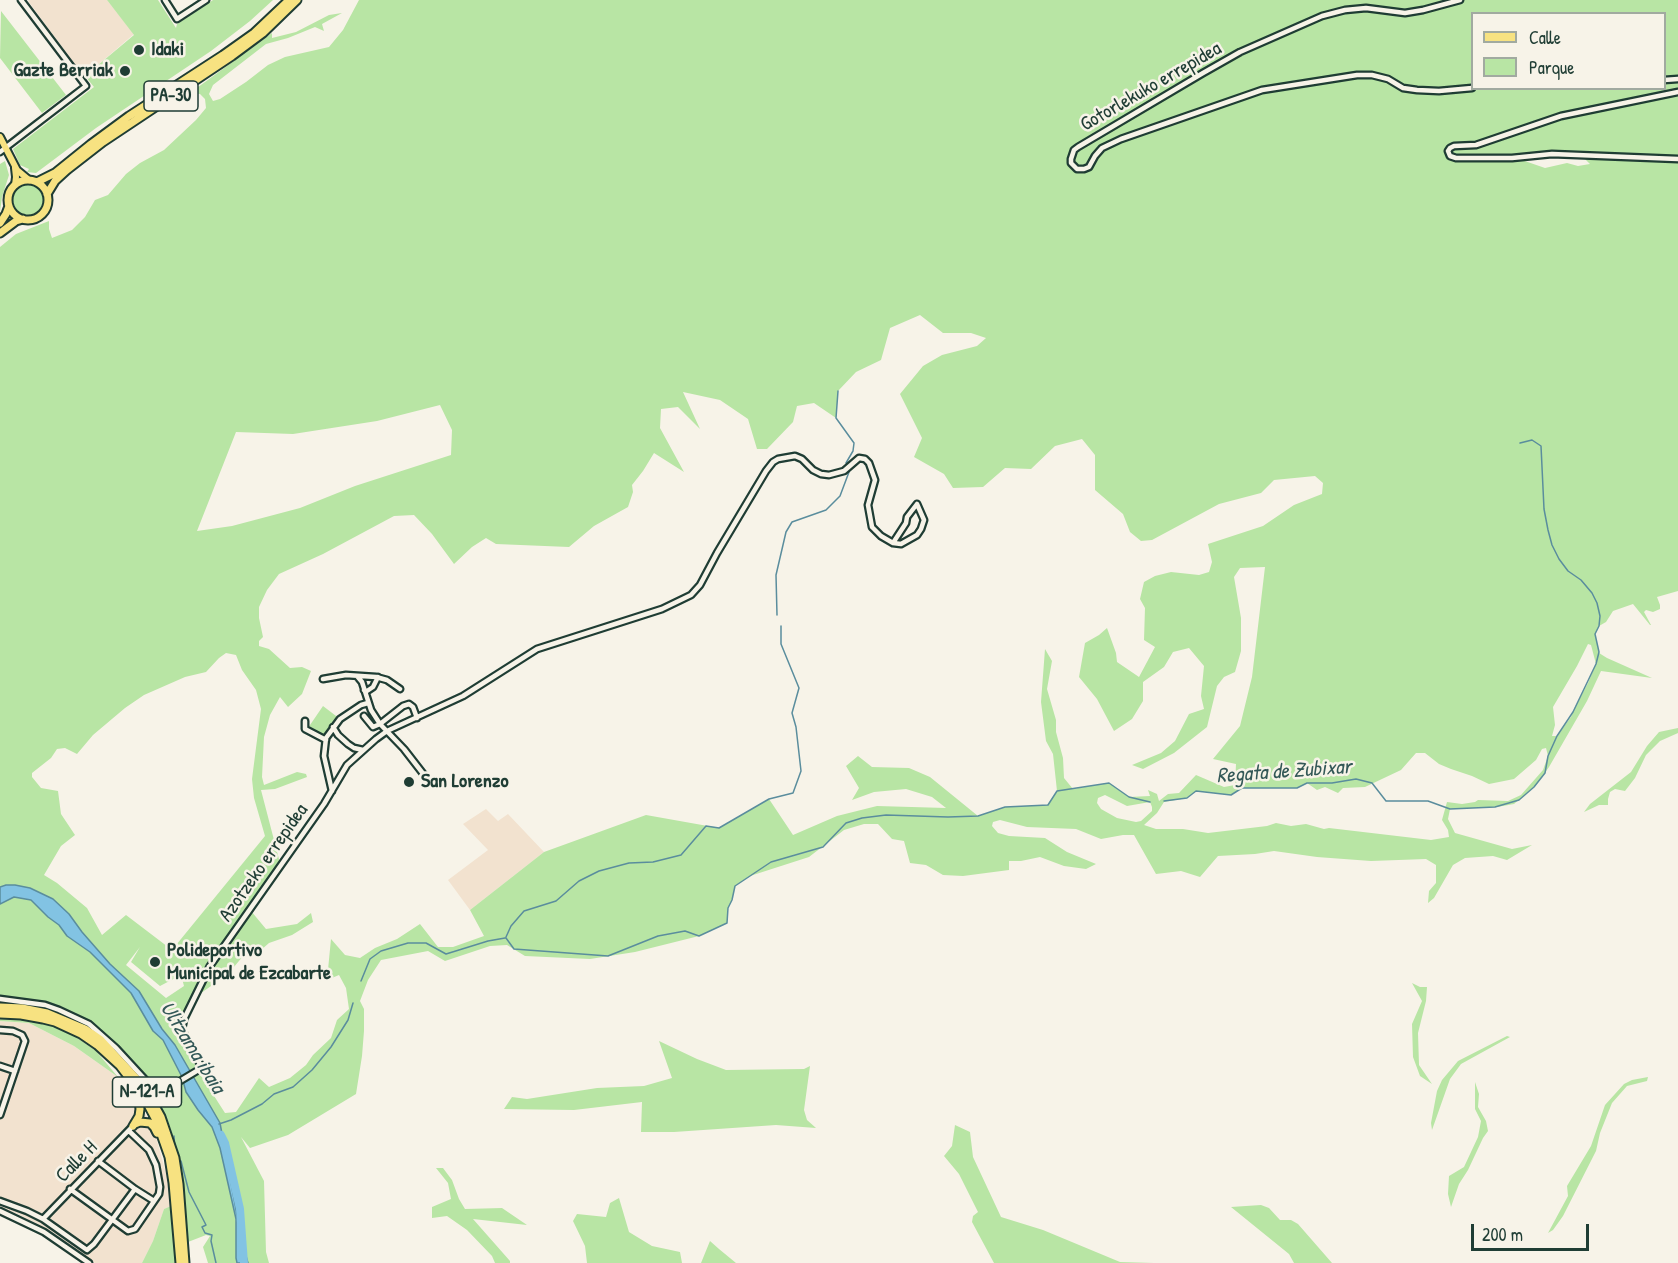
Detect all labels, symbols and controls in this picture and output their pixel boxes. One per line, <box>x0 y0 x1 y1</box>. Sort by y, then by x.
legend <box>1471 12 1666 90</box>
text: Calle <box>1529 25 1561 50</box>
street label: Gotorlekuko errepidea <box>1076 37 1226 137</box>
place label: Idaki <box>151 38 184 62</box>
marker: Idaki <box>132 43 146 57</box>
text: Parque <box>1529 55 1574 80</box>
place label: Gazte Berriak <box>13 59 113 83</box>
marker: Gazte Berriak <box>118 64 132 78</box>
road number: PA-30 <box>144 81 198 111</box>
water label: Regata de Zubixar <box>1216 755 1352 789</box>
place label: San Lorenzo <box>421 770 508 794</box>
marker: San Lorenzo <box>402 775 416 789</box>
street label: Azotzeko errepidea <box>214 799 314 927</box>
place label: Polideportivo Municipal de Ezcabarte <box>167 939 331 986</box>
marker: Polideportivo Municipal de Ezcabarte <box>148 955 162 969</box>
water label: Ultzama ibaia <box>154 997 230 1099</box>
road number: N-121-A <box>112 1077 182 1107</box>
street label: Calle H <box>51 1136 103 1188</box>
scale bar <box>1474 1212 1592 1250</box>
text: 200 m <box>1482 1222 1523 1247</box>

